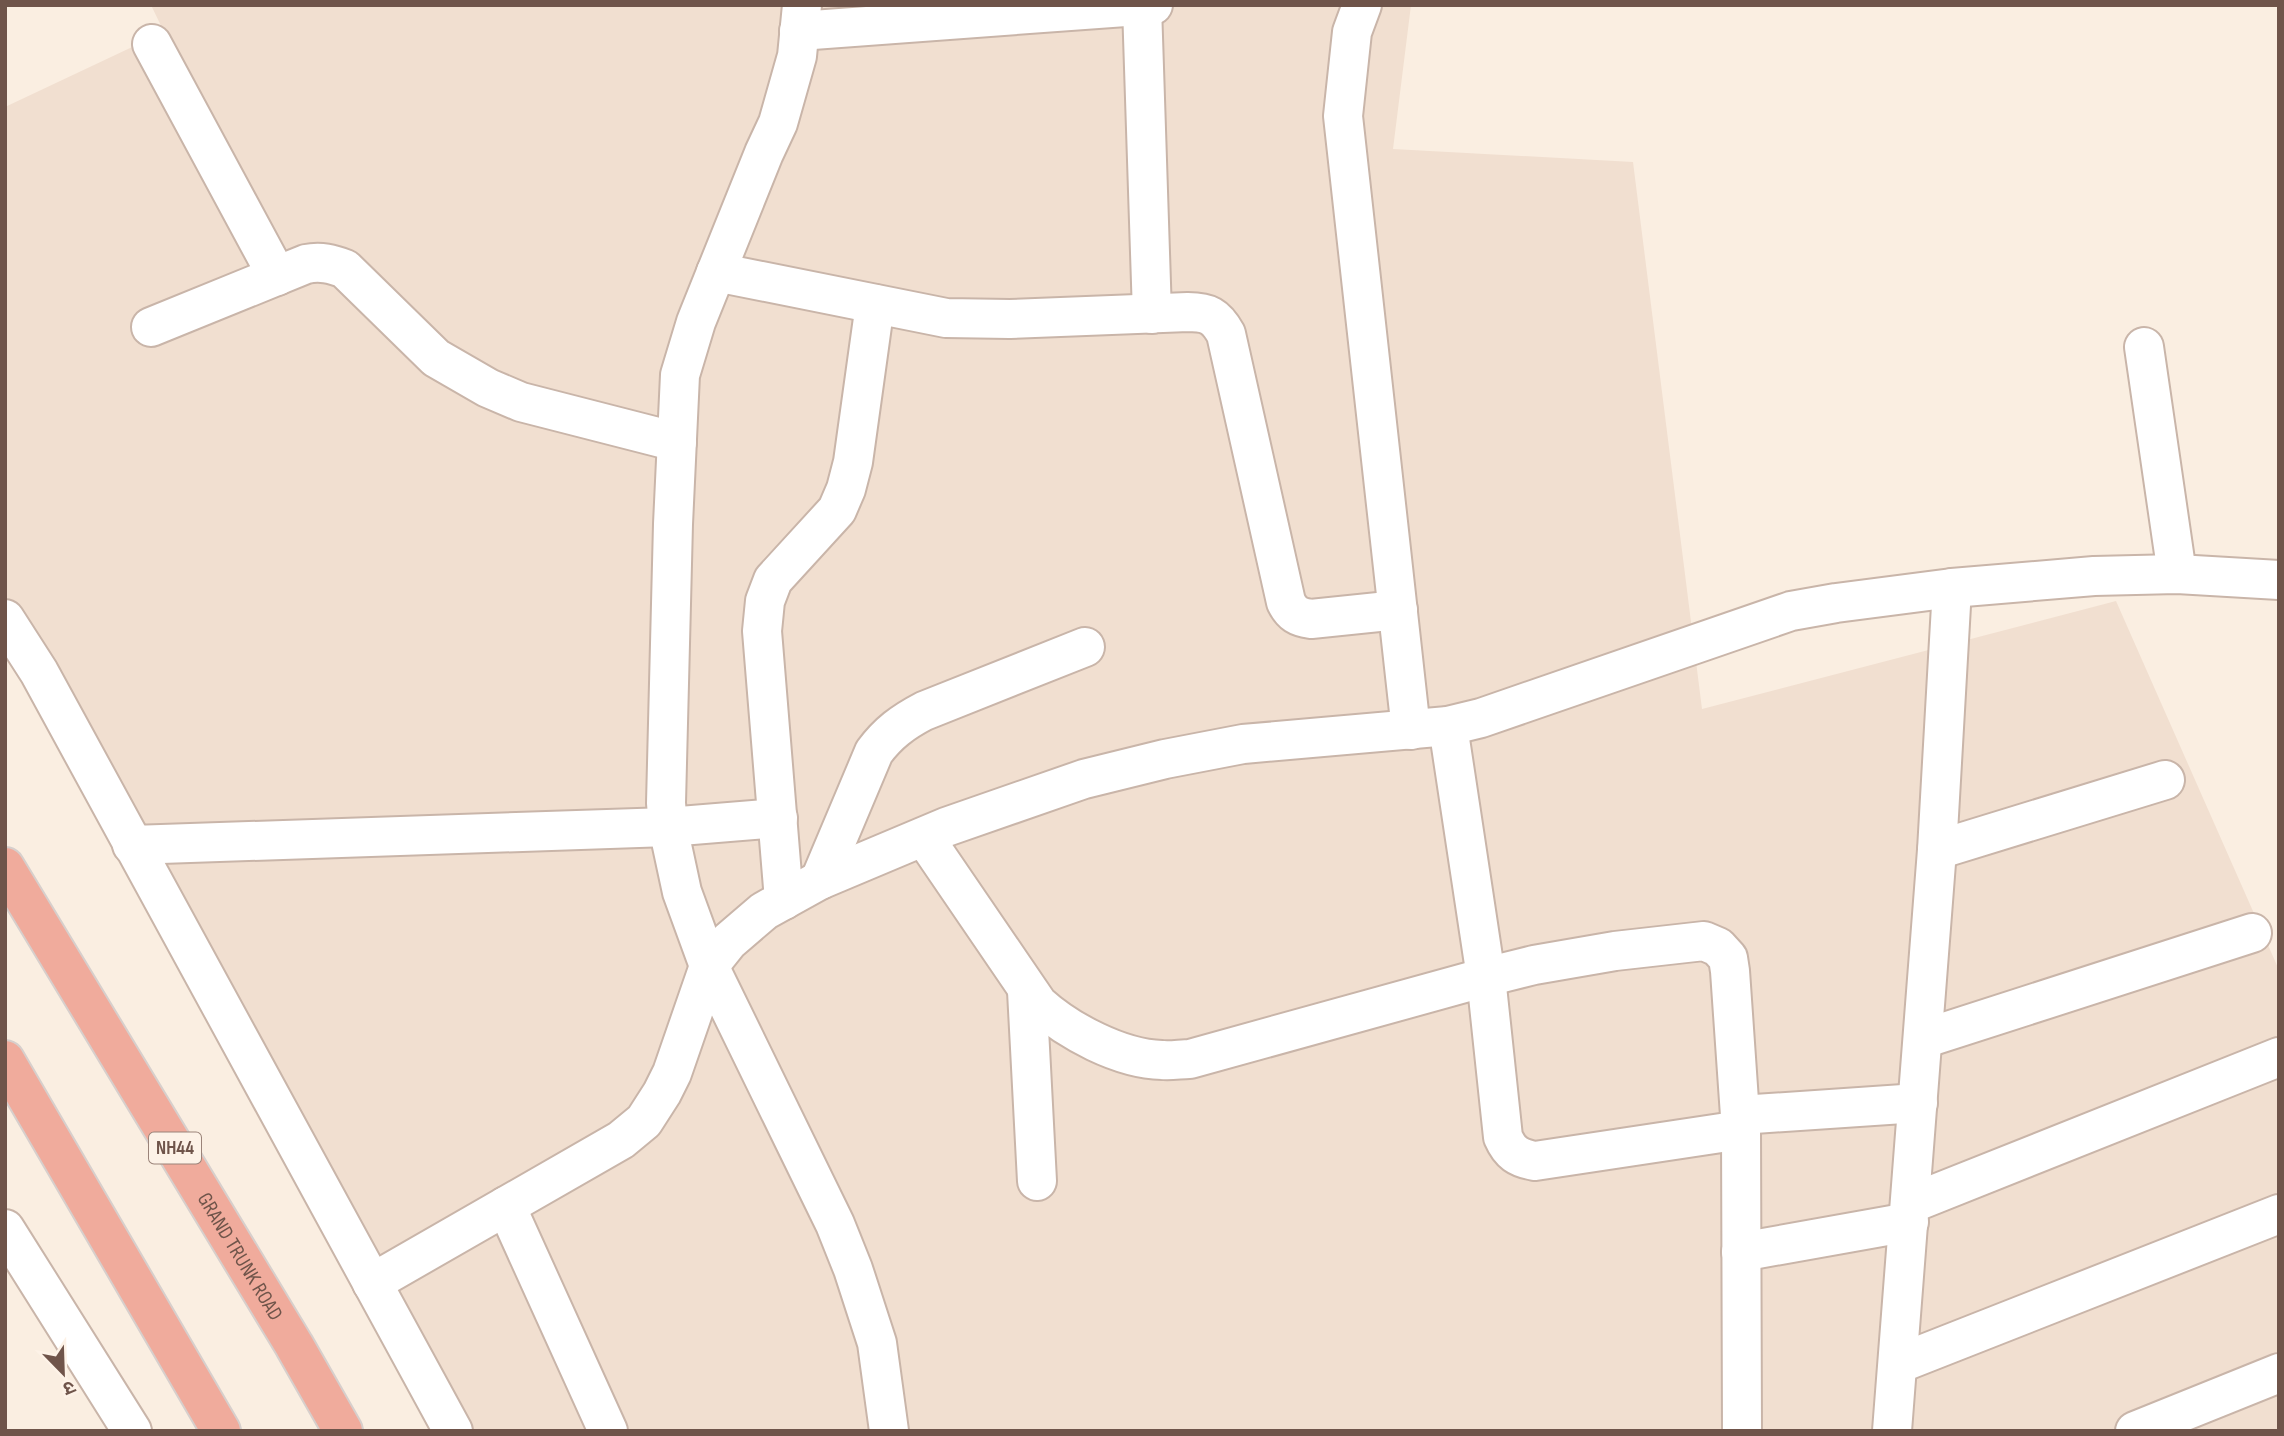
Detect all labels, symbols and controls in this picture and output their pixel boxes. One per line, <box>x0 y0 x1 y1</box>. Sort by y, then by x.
road number: NH44 <box>149 1132 201 1164</box>
street label: GRAND TRUNK ROAD <box>192 1188 289 1325</box>
north arrow <box>28 1338 98 1408</box>
text: उ <box>59 1375 79 1400</box>

